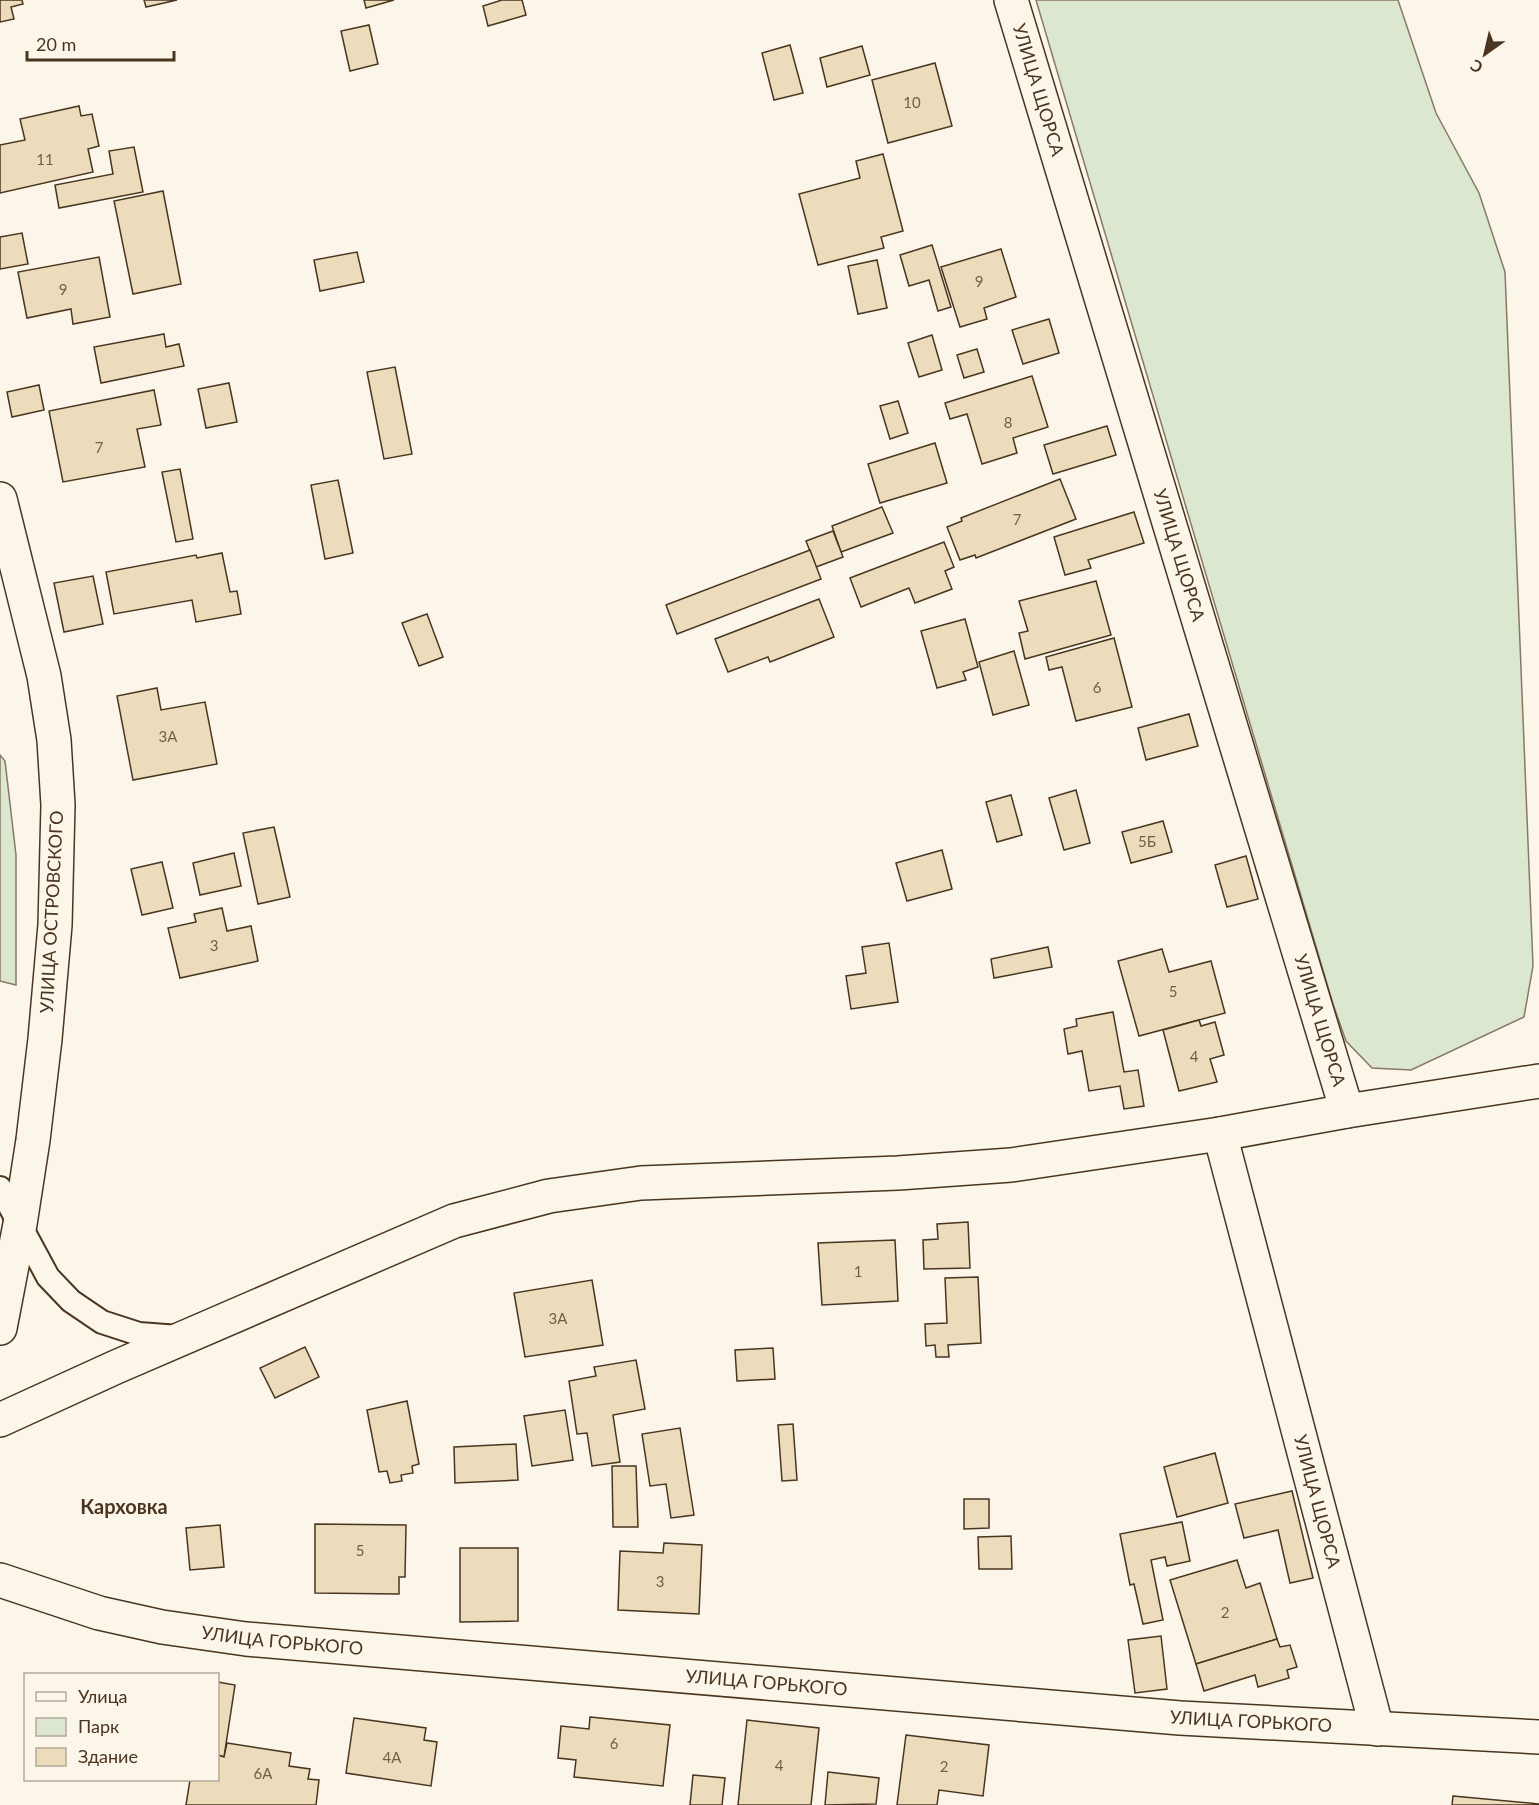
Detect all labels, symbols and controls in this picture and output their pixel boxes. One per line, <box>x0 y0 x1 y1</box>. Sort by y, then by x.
street label: УЛИЦА ЩОРСА <box>1009 21 1070 159</box>
scale bar <box>27 24 174 62</box>
north arrow <box>1455 24 1515 84</box>
text: 20 m <box>36 33 76 55</box>
text: С <box>1466 56 1486 78</box>
house number: 10 <box>903 93 921 111</box>
house number: 11 <box>36 150 54 168</box>
house number: 9 <box>975 272 983 290</box>
house number: 9 <box>59 280 67 298</box>
house number: 8 <box>1004 413 1012 431</box>
house number: 7 <box>95 438 104 456</box>
street label: УЛИЦА ЩОРСА <box>1149 486 1210 625</box>
house number: 7 <box>1013 510 1022 528</box>
house number: 6 <box>1093 678 1102 696</box>
house number: 3А <box>159 727 178 745</box>
street label: УЛИЦА ОСТРОВСКОГО <box>35 810 67 1014</box>
house number: 5Б <box>1138 832 1156 850</box>
house number: 3 <box>210 936 218 954</box>
street label: УЛИЦА ЩОРСА <box>1290 951 1351 1090</box>
house number: 5 <box>1169 982 1177 1000</box>
house number: 4 <box>1190 1047 1199 1065</box>
house number: 1 <box>854 1262 862 1280</box>
house number: 3А <box>549 1309 568 1327</box>
street label: УЛИЦА ЩОРСА <box>1290 1432 1346 1571</box>
district label: Карховка <box>80 1494 168 1518</box>
house number: 5 <box>356 1541 364 1559</box>
house number: 3 <box>656 1572 664 1590</box>
house number: 2 <box>1221 1603 1229 1621</box>
street label: УЛИЦА ГОРЬКОГО <box>200 1621 364 1659</box>
street label: УЛИЦА ГОРЬКОГО <box>685 1664 848 1700</box>
legend <box>24 1673 219 1781</box>
text: Улица <box>78 1685 128 1707</box>
street label: УЛИЦА ГОРЬКОГО <box>1169 1705 1333 1736</box>
text: Парк <box>78 1715 120 1737</box>
house number: 6 <box>610 1734 619 1752</box>
text: Здание <box>78 1745 138 1767</box>
house number: 4А <box>383 1748 402 1766</box>
house number: 4 <box>775 1756 784 1774</box>
house number: 2 <box>940 1757 948 1775</box>
house number: 6А <box>254 1764 273 1782</box>

